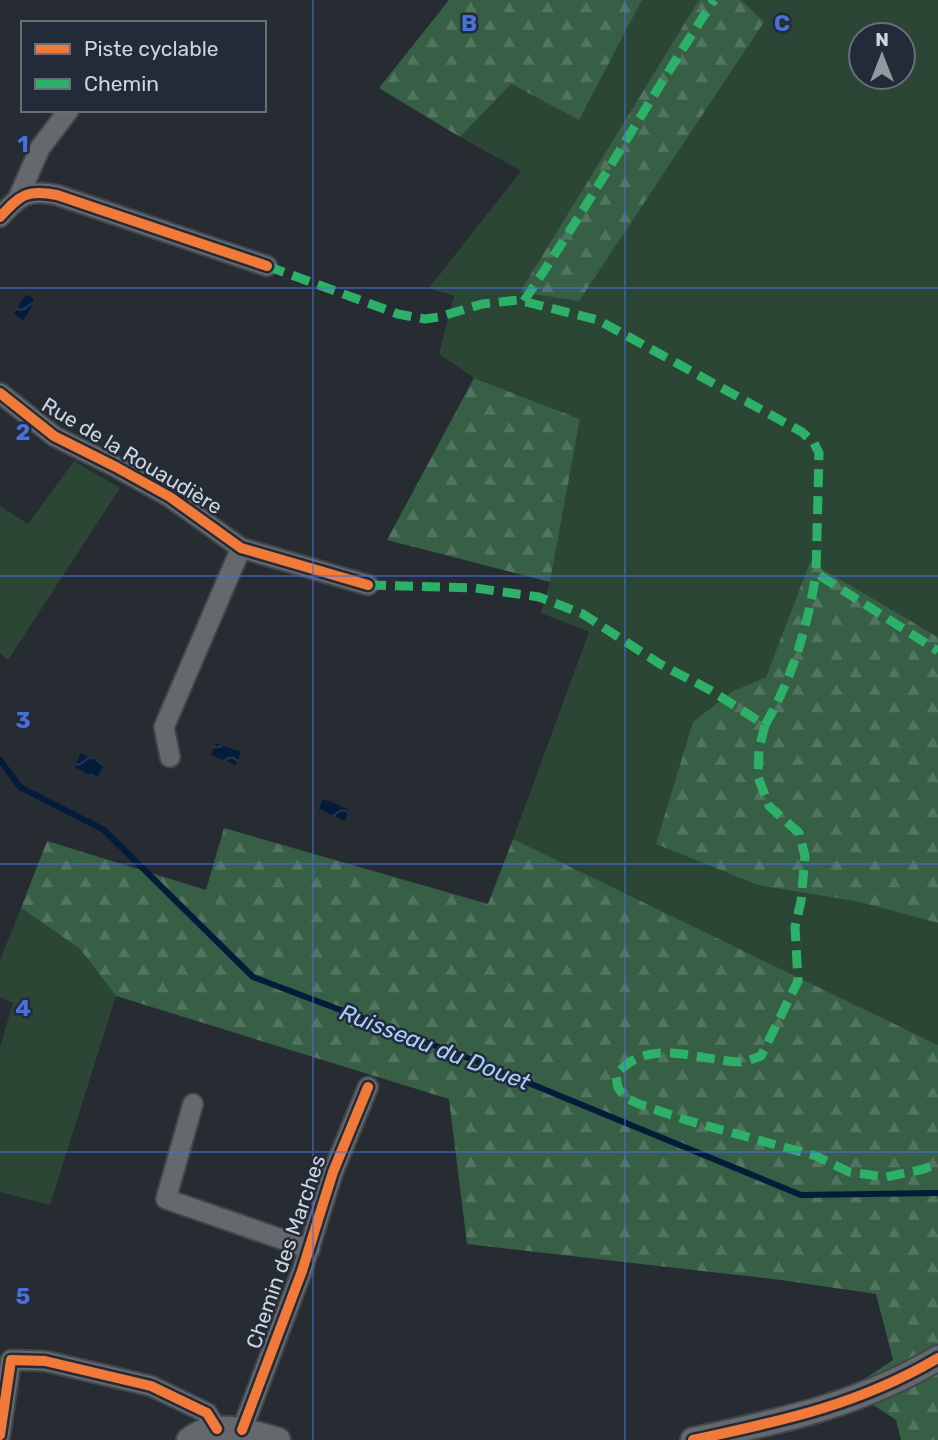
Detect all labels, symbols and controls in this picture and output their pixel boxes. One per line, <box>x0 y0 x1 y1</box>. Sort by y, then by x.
text: B <box>461 9 477 37</box>
text: C <box>774 9 790 37</box>
legend <box>21 21 266 112</box>
north arrow <box>847 21 917 91</box>
text: N <box>875 28 889 51</box>
text: Piste cyclable <box>84 36 219 61</box>
text: Chemin <box>84 71 159 96</box>
text: 1 <box>17 130 29 158</box>
street label: Rue de la Rouaudière <box>38 392 227 519</box>
text: 2 <box>16 418 30 446</box>
text: 3 <box>15 706 31 734</box>
text: 4 <box>15 994 31 1022</box>
water label: Ruisseau du Douet <box>336 998 535 1097</box>
street label: Chemin des Marches <box>241 1152 330 1352</box>
text: 5 <box>16 1282 31 1310</box>

